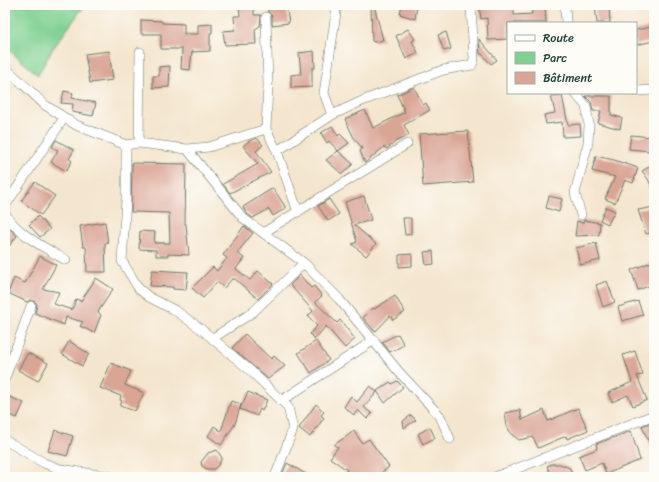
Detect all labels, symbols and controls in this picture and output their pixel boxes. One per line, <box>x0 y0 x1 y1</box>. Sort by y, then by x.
legend <box>507 22 637 94</box>
text: Route <box>543 27 574 49</box>
text: Parc <box>543 47 567 69</box>
text: Bâtiment <box>543 67 592 89</box>

